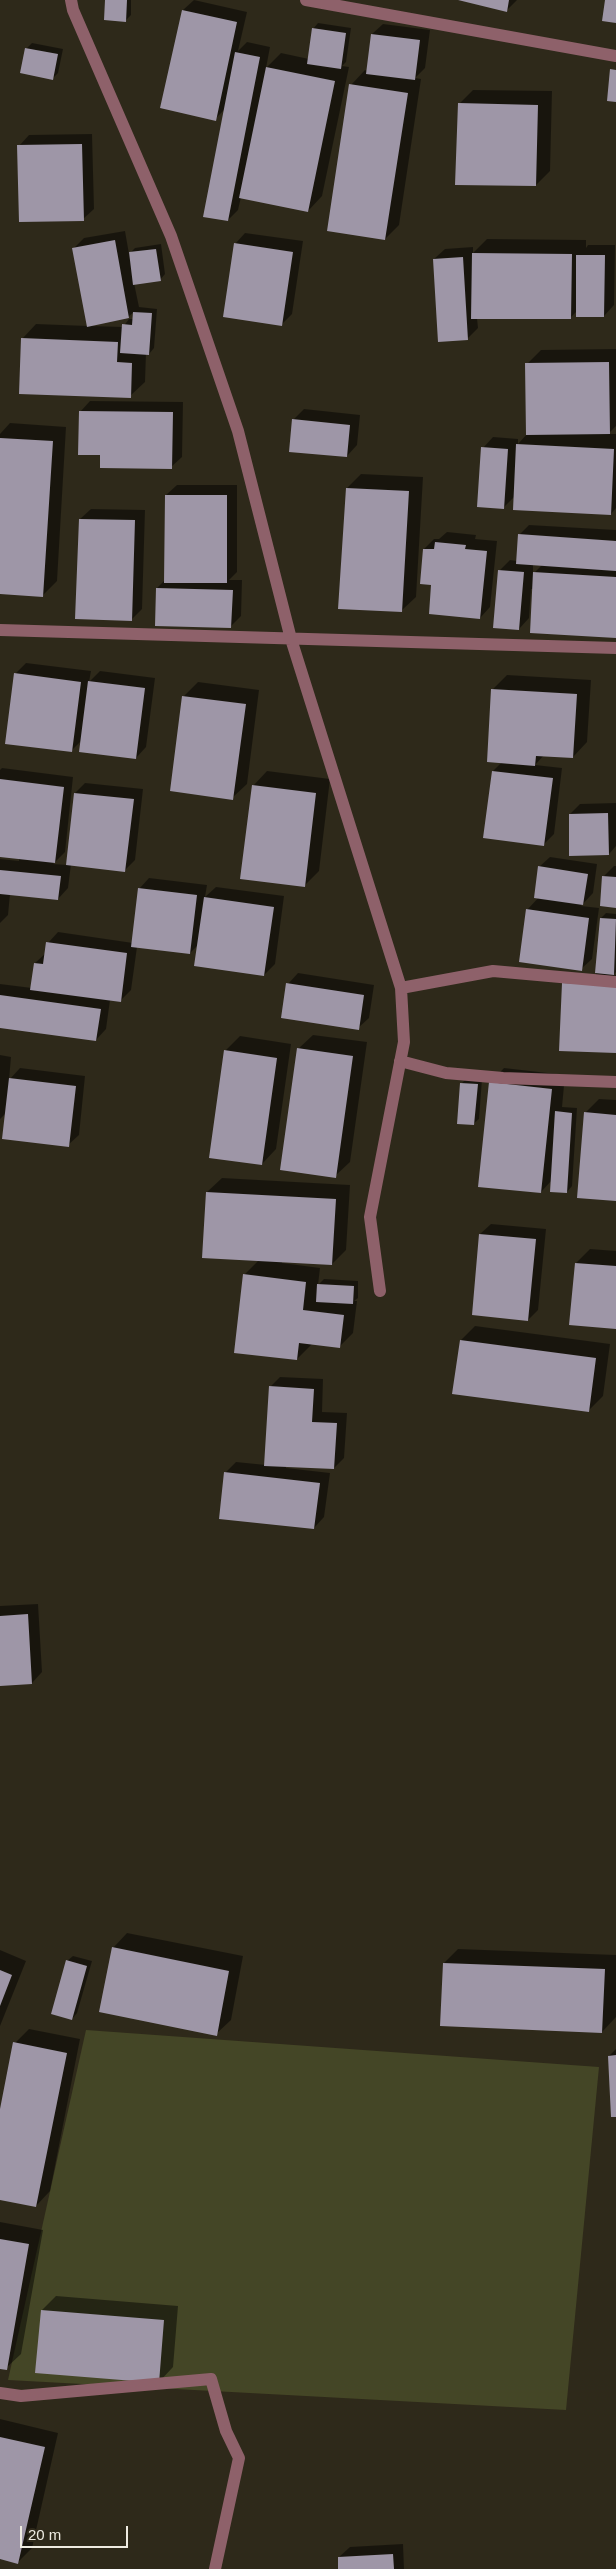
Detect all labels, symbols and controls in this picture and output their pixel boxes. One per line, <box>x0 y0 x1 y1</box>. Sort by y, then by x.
scale bar <box>22 2516 130 2548</box>
text: 20 m <box>28 2526 61 2543</box>

